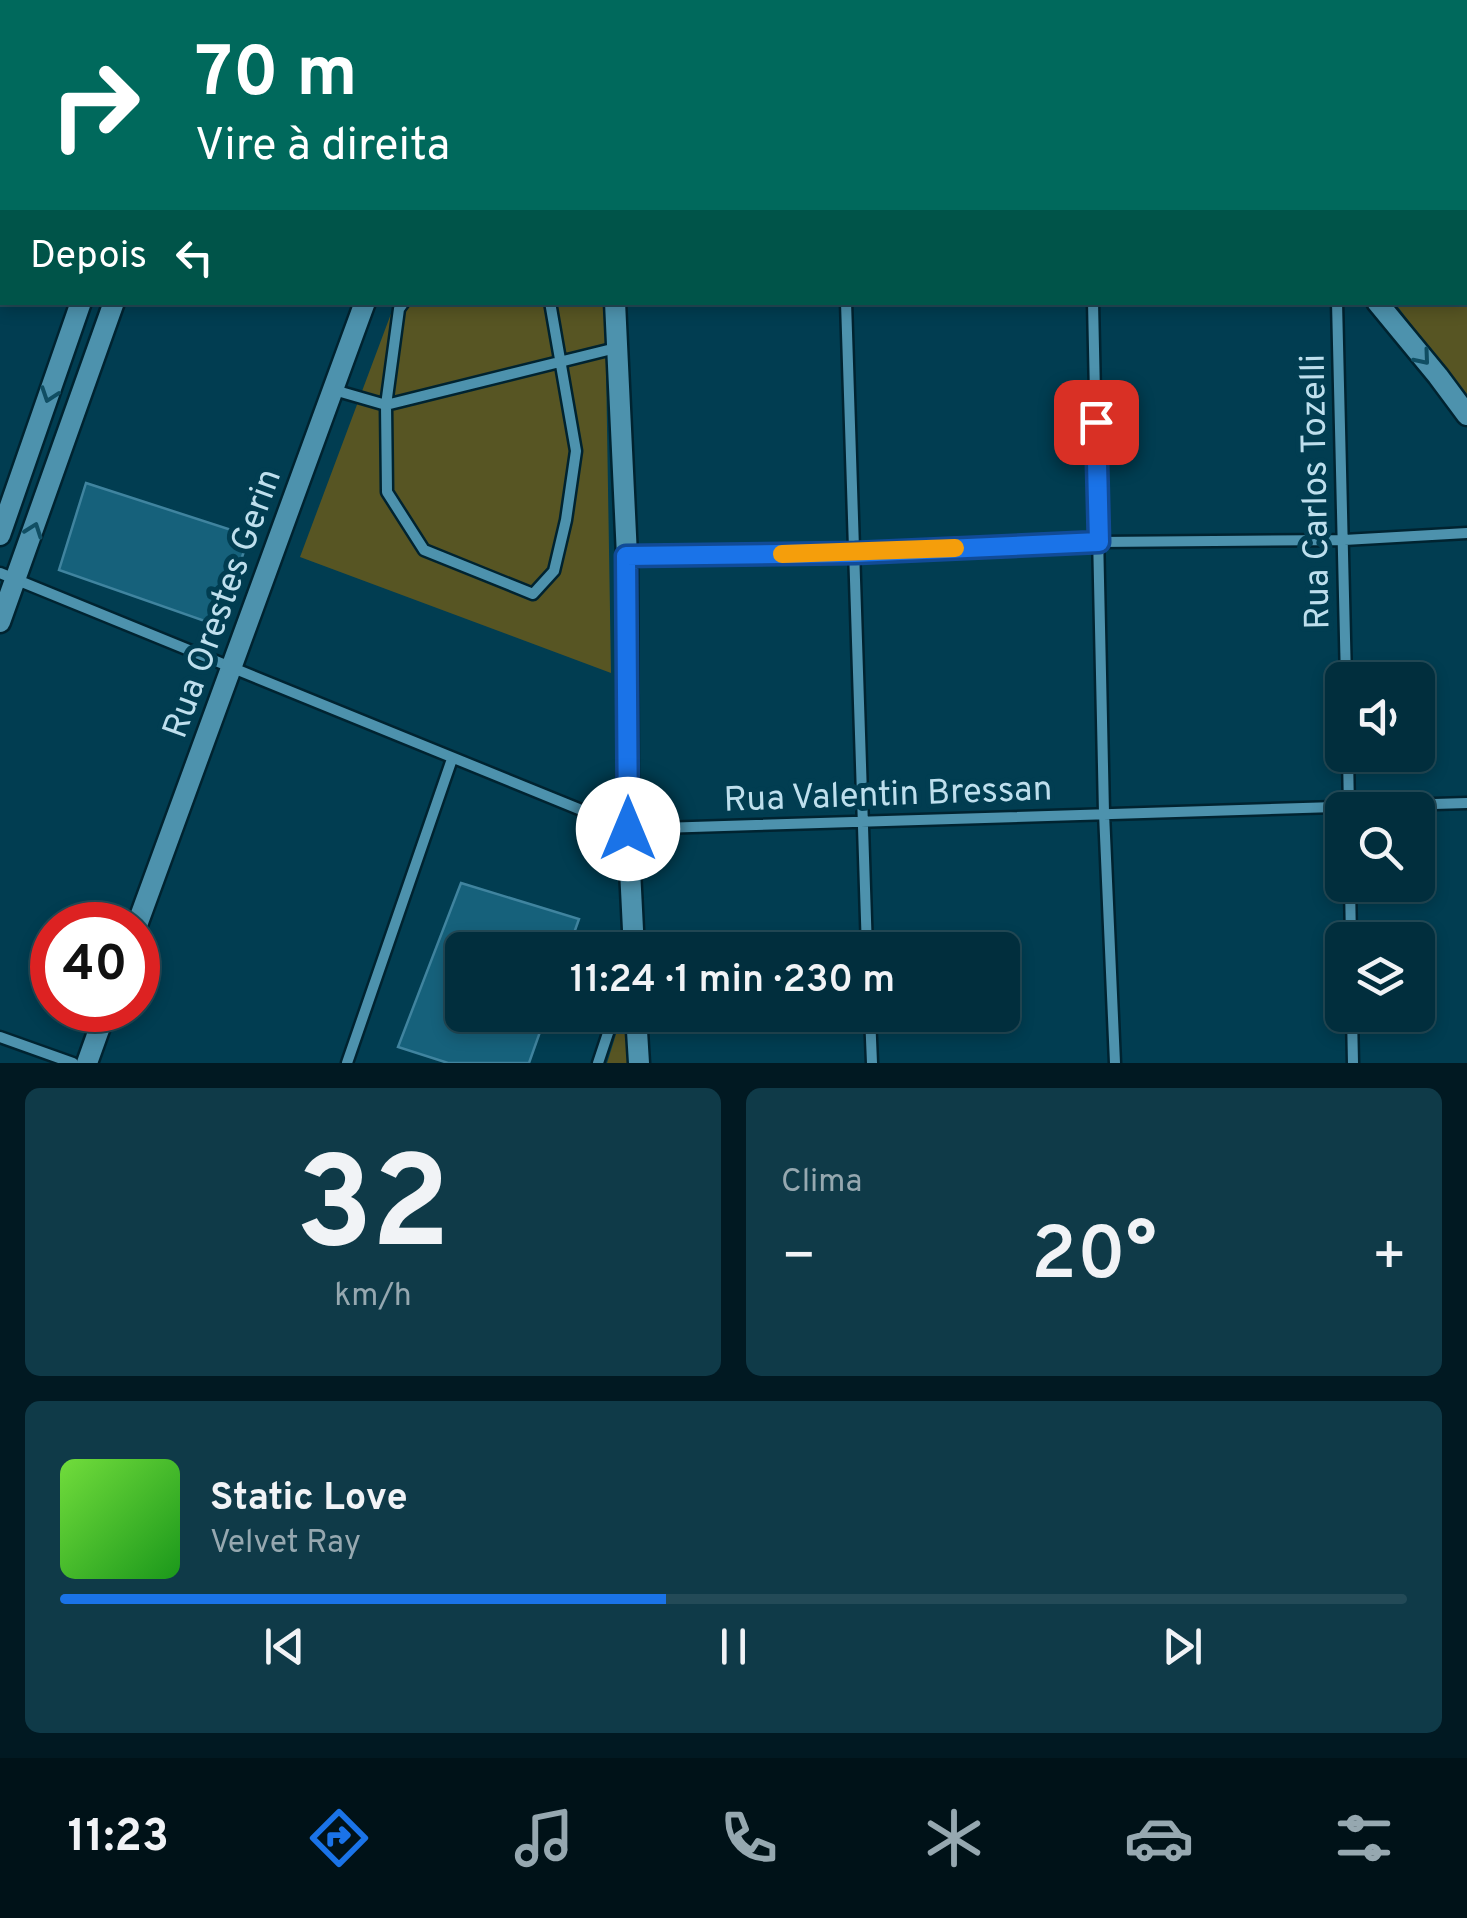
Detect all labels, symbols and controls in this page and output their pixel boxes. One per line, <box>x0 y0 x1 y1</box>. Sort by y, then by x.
text: 70 m <box>195 32 358 121</box>
icon: right <box>30 40 160 170</box>
text: Vire à direita <box>195 119 450 176</box>
icon: left <box>167 230 222 285</box>
text: Depois <box>30 233 147 282</box>
one-way arrow <box>1411 346 1429 364</box>
street label: Rua Carlos Tozelli <box>1293 354 1341 630</box>
pin <box>1054 380 1139 465</box>
one-way arrow <box>40 385 61 402</box>
icon: arrive <box>1069 395 1124 450</box>
street label: Rua Orestes Gerin <box>155 463 293 745</box>
one-way arrow <box>22 523 42 540</box>
map controls <box>1325 662 1435 1032</box>
button: sound <box>1325 662 1435 772</box>
street label: Rua Valentin Bressan <box>723 768 1053 824</box>
position arrow <box>576 777 680 881</box>
button: search <box>1325 792 1435 902</box>
speed limit sign: 40 <box>30 902 160 1032</box>
button: layers <box>1325 922 1435 1032</box>
text: 11:24 · 1 min · 230 m <box>570 957 895 1006</box>
text: 32 <box>296 1129 450 1294</box>
text: Clima <box>781 1163 862 1203</box>
text: 20° <box>1031 1211 1157 1306</box>
text: − <box>781 1224 816 1294</box>
text: + <box>1372 1224 1407 1294</box>
text: km/h <box>334 1277 412 1317</box>
text: Static Love <box>210 1475 408 1524</box>
text: Velvet Ray <box>210 1524 361 1564</box>
icon: previous <box>257 1619 312 1674</box>
icon: pause <box>706 1619 761 1674</box>
icon: next <box>1155 1619 1210 1674</box>
icon: directions <box>304 1803 374 1873</box>
icon: music <box>509 1803 579 1873</box>
icon: phone <box>714 1803 784 1873</box>
icon: climate <box>919 1803 989 1873</box>
icon: car <box>1124 1803 1194 1873</box>
icon: filters <box>1329 1803 1399 1873</box>
text: 11:23 <box>68 1810 169 1867</box>

